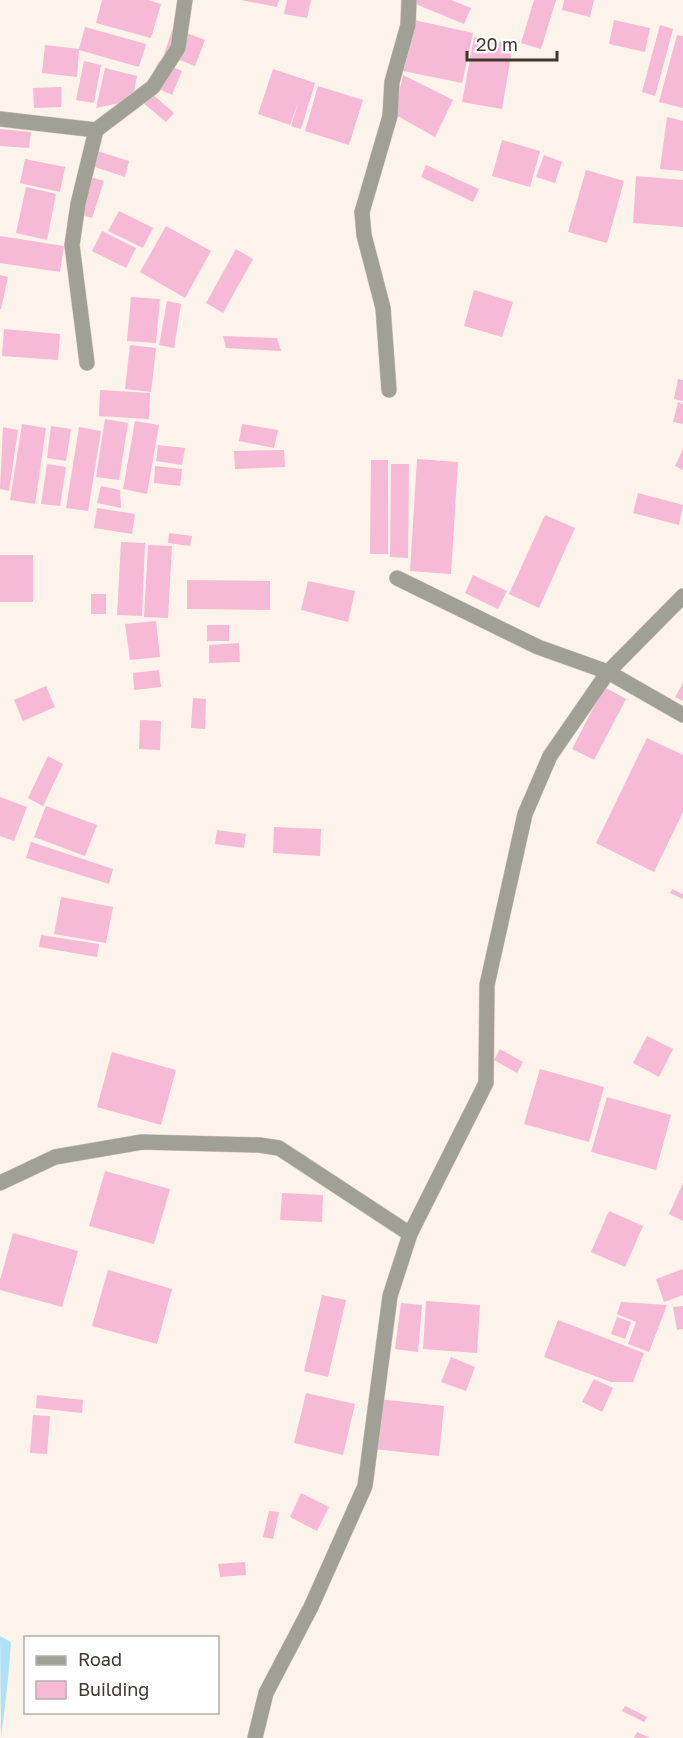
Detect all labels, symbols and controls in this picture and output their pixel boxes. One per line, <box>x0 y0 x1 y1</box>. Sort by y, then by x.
scale bar <box>467 24 557 62</box>
text: 20 m <box>476 33 518 55</box>
legend <box>24 1636 219 1714</box>
text: Road <box>78 1648 122 1670</box>
text: Building <box>78 1678 149 1700</box>

